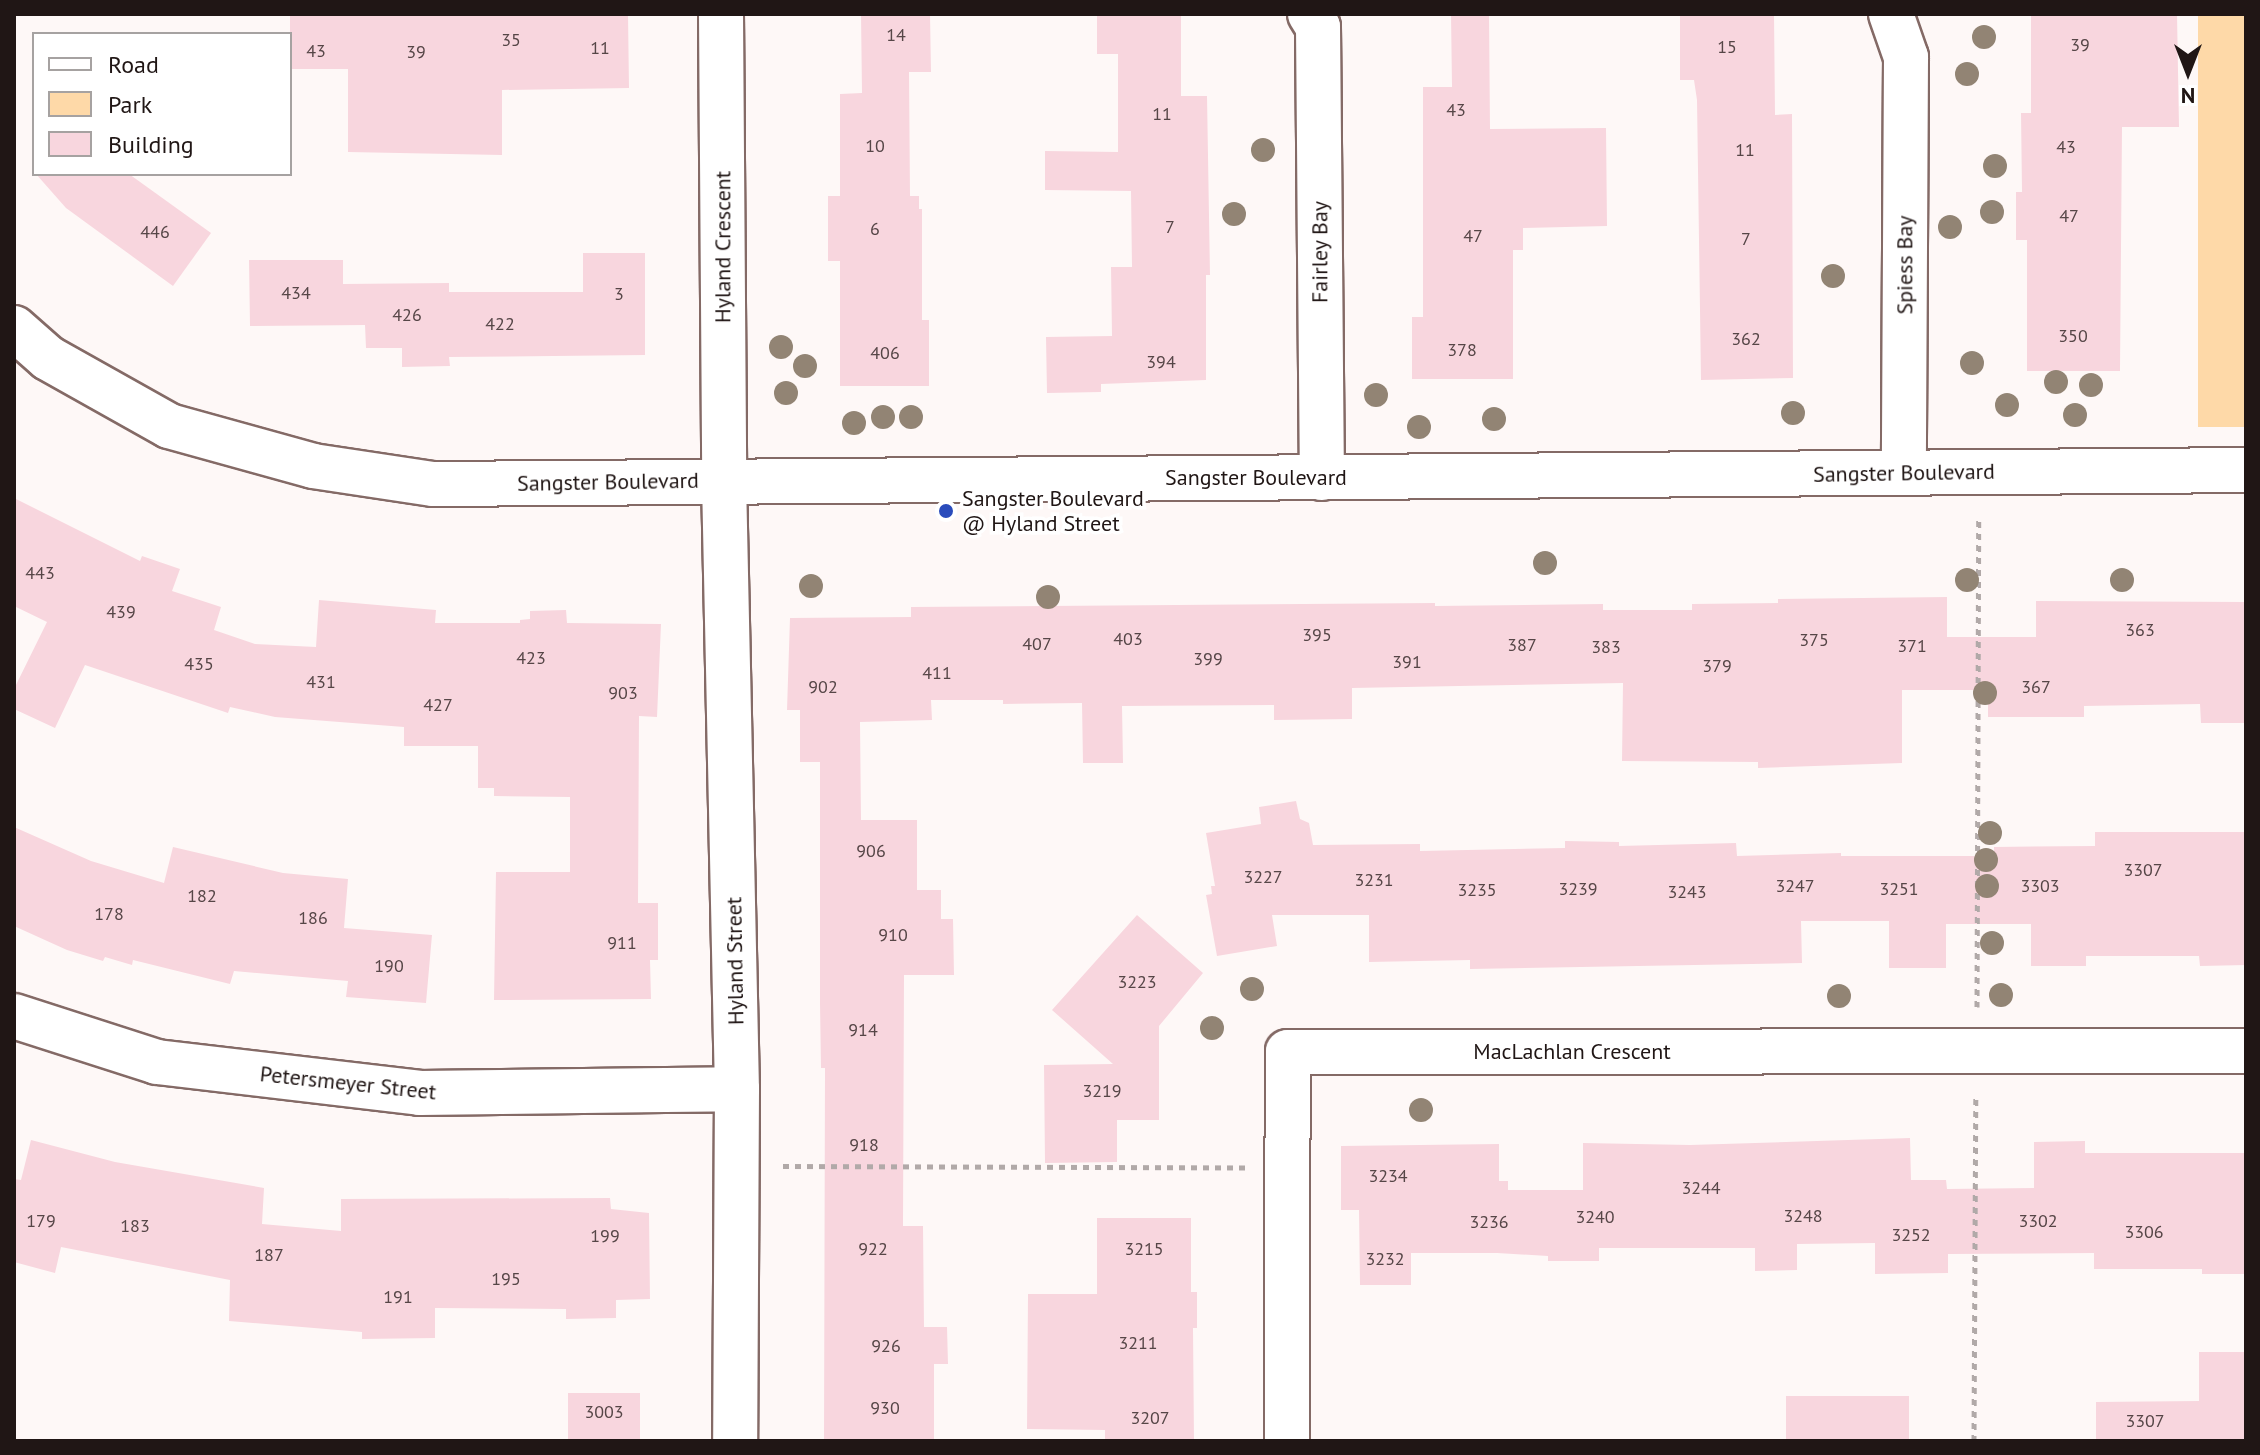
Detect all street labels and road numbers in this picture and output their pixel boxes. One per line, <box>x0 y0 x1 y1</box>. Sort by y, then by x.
street label: Hyland Crescent <box>710 171 736 323</box>
street label: Fairley Bay <box>1307 201 1333 303</box>
street label: Spiess Bay <box>1892 215 1918 315</box>
street label: Sangster Boulevard <box>1813 458 1995 488</box>
street label: Sangster Boulevard <box>1165 465 1347 491</box>
street label: Sangster Boulevard <box>517 467 699 497</box>
street label: Hyland Street <box>721 897 749 1025</box>
street label: MacLachlan Crescent <box>1473 1039 1671 1065</box>
street label: Petersmeyer Street <box>259 1061 437 1105</box>

